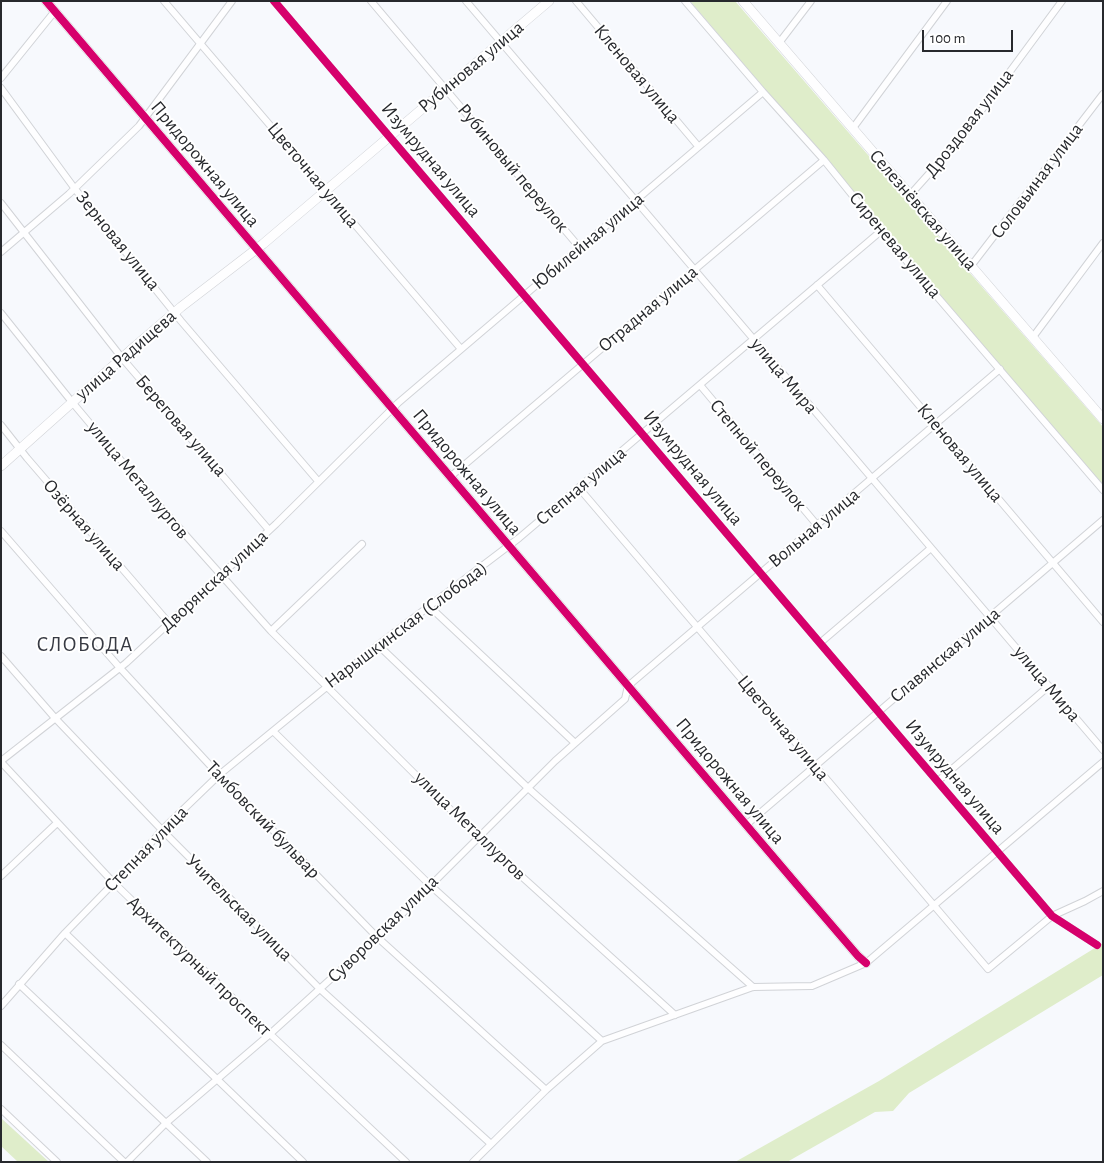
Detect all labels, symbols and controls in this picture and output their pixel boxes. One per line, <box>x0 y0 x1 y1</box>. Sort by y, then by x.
street label: Рубиновая улица <box>413 16 529 118</box>
street label: Кленовая улица <box>589 20 685 128</box>
scale bar <box>924 20 1015 52</box>
text: 100 m <box>930 31 965 46</box>
street label: Дроздовая улица <box>919 64 1019 182</box>
street label: Придорожная улица <box>146 96 264 232</box>
street label: Изумрудная улица <box>376 98 486 222</box>
street label: Рубиновый переулок <box>452 99 574 237</box>
street label: Цветочная улица <box>262 118 364 232</box>
street label: Соловьиная улица <box>986 118 1088 244</box>
street label: Селезнёвская улица <box>864 145 982 275</box>
street label: Зерновая улица <box>71 187 165 295</box>
street label: Юбилейная улица <box>527 187 649 295</box>
street label: Сиреневая улица <box>844 187 946 303</box>
street label: Отрадная улица <box>593 261 703 357</box>
street label: улица Радищева <box>71 305 181 405</box>
street label: улица Мира <box>746 333 822 419</box>
street label: Береговая улица <box>131 370 231 482</box>
street label: Степной переулок <box>705 394 811 516</box>
street label: Кленовая улица <box>912 399 1008 507</box>
street label: Придорожная улица <box>408 404 526 540</box>
street label: Изумрудная улица <box>638 406 748 530</box>
street label: улица Металлургов <box>82 416 194 544</box>
street label: Степная улица <box>531 442 631 530</box>
street label: Озёрная улица <box>38 474 130 576</box>
street label: Вольная улица <box>764 483 864 573</box>
street label: Дворянская улица <box>155 525 273 637</box>
street label: Нарышкинская (Слобода) <box>320 556 492 694</box>
street label: Славянская улица <box>885 602 1005 708</box>
district label: СЛОБОДА <box>36 632 134 658</box>
street label: улица Мира <box>1009 641 1085 727</box>
street label: Цветочная улица <box>732 671 834 785</box>
street label: Придорожная улица <box>671 713 789 849</box>
street label: Изумрудная улица <box>900 715 1010 839</box>
street label: Тамбовский бульвар <box>201 756 325 884</box>
street label: улица Металлургов <box>409 767 531 885</box>
street label: Степная улица <box>99 801 193 897</box>
street label: Учительская улица <box>181 850 297 966</box>
street label: Суворовская улица <box>323 870 443 988</box>
street label: Архитектурный проспект <box>122 891 276 1041</box>

